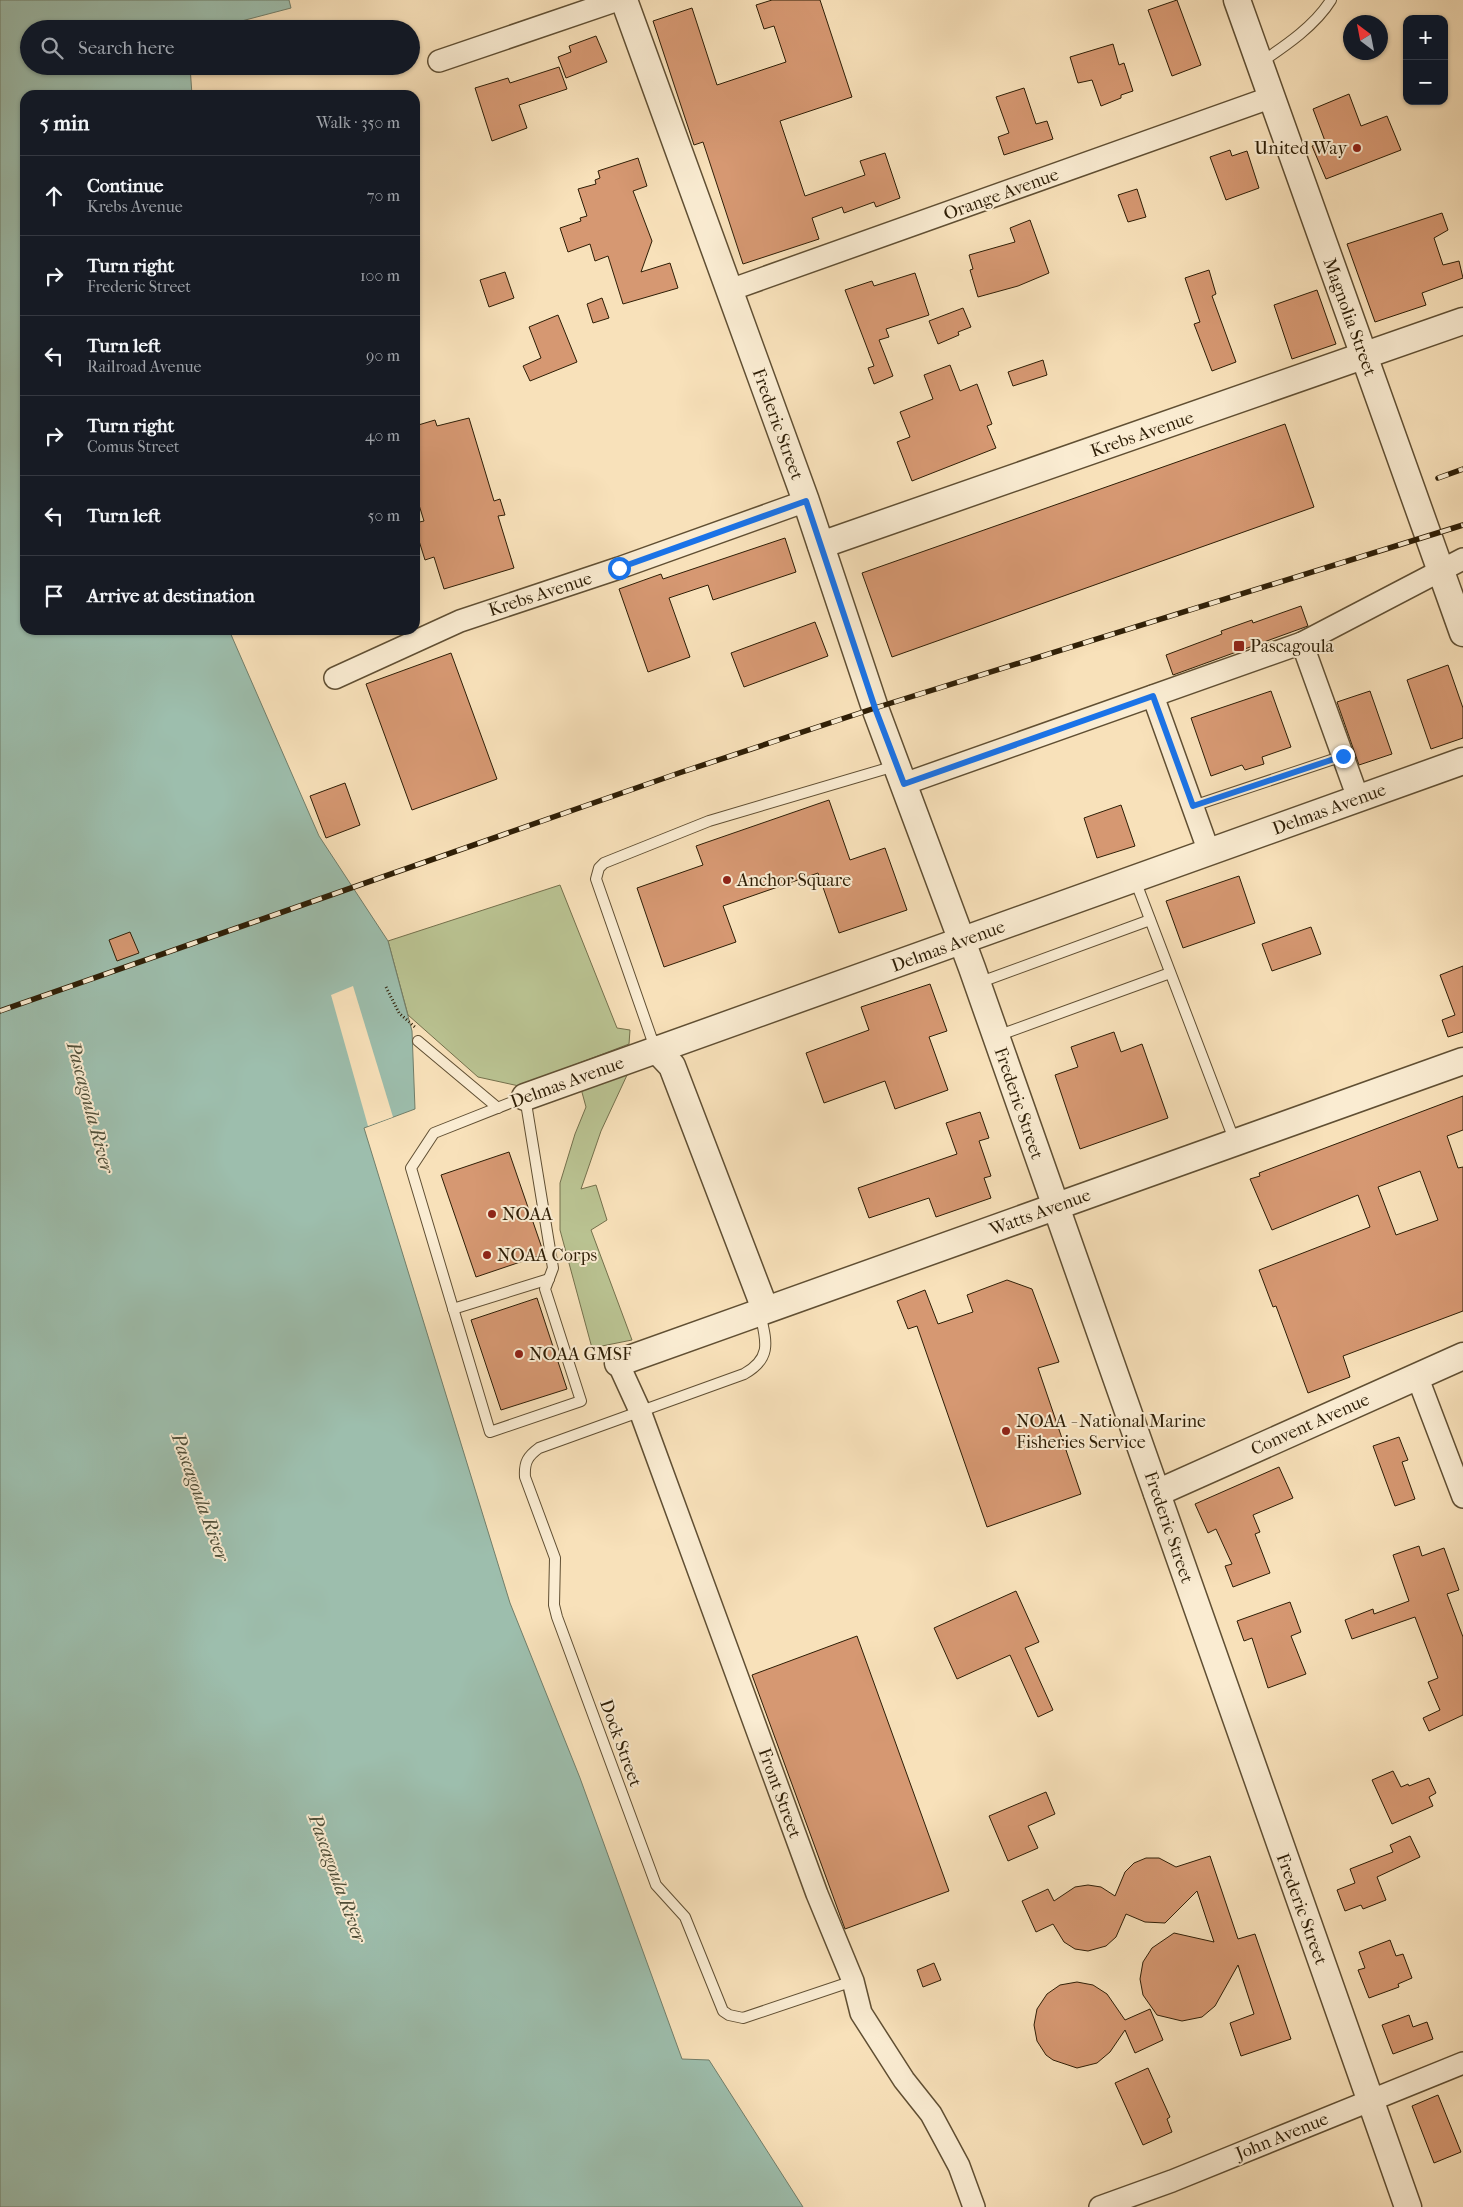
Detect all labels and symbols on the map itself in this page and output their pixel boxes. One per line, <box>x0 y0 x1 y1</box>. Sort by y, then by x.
north arrow <box>1343 15 1388 60</box>
place label: United Way <box>1254 138 1348 159</box>
marker: United Way <box>1351 142 1363 154</box>
street label: Orange Avenue <box>941 164 1062 225</box>
street label: Magnolia Street <box>1318 255 1381 379</box>
street label: Frederic Street <box>748 366 808 483</box>
street label: Krebs Avenue <box>1088 407 1197 462</box>
route start <box>608 557 631 580</box>
street label: Krebs Avenue <box>486 568 595 621</box>
place label: Pascagoula <box>1250 636 1335 657</box>
marker: Pascagoula <box>1232 639 1246 653</box>
route end <box>1332 745 1355 768</box>
street label: Delmas Avenue <box>1269 779 1389 840</box>
place label: Anchor Square <box>736 870 851 891</box>
marker: Anchor Square <box>721 874 733 886</box>
street label: Delmas Avenue <box>888 916 1008 977</box>
water label: Pascagoula River <box>62 1038 118 1177</box>
street label: Frederic Street <box>990 1044 1048 1162</box>
street label: Delmas Avenue <box>507 1052 627 1113</box>
street label: Watts Avenue <box>986 1184 1094 1241</box>
place label: NOAA <box>502 1204 553 1225</box>
marker: NOAA <box>486 1208 498 1220</box>
place label: NOAA Corps <box>497 1245 598 1266</box>
marker: NOAA Corps <box>481 1249 493 1261</box>
place label: NOAA GMSF <box>529 1344 632 1365</box>
marker: NOAA GMSF <box>513 1348 525 1360</box>
street label: Convent Avenue <box>1248 1389 1373 1460</box>
place label: NOAA - National Marine Fisheries Service <box>1016 1411 1206 1453</box>
marker: NOAA - National Marine Fisheries Service <box>1000 1425 1012 1437</box>
water label: Pascagoula River <box>166 1429 234 1566</box>
street label: Frederic Street <box>1140 1468 1198 1586</box>
street label: Dock Street <box>595 1697 646 1790</box>
street label: Front Street <box>754 1745 806 1842</box>
water label: Pascagoula River <box>303 1810 371 1947</box>
street label: Frederic Street <box>1272 1851 1332 1968</box>
street label: John Avenue <box>1231 2108 1332 2165</box>

